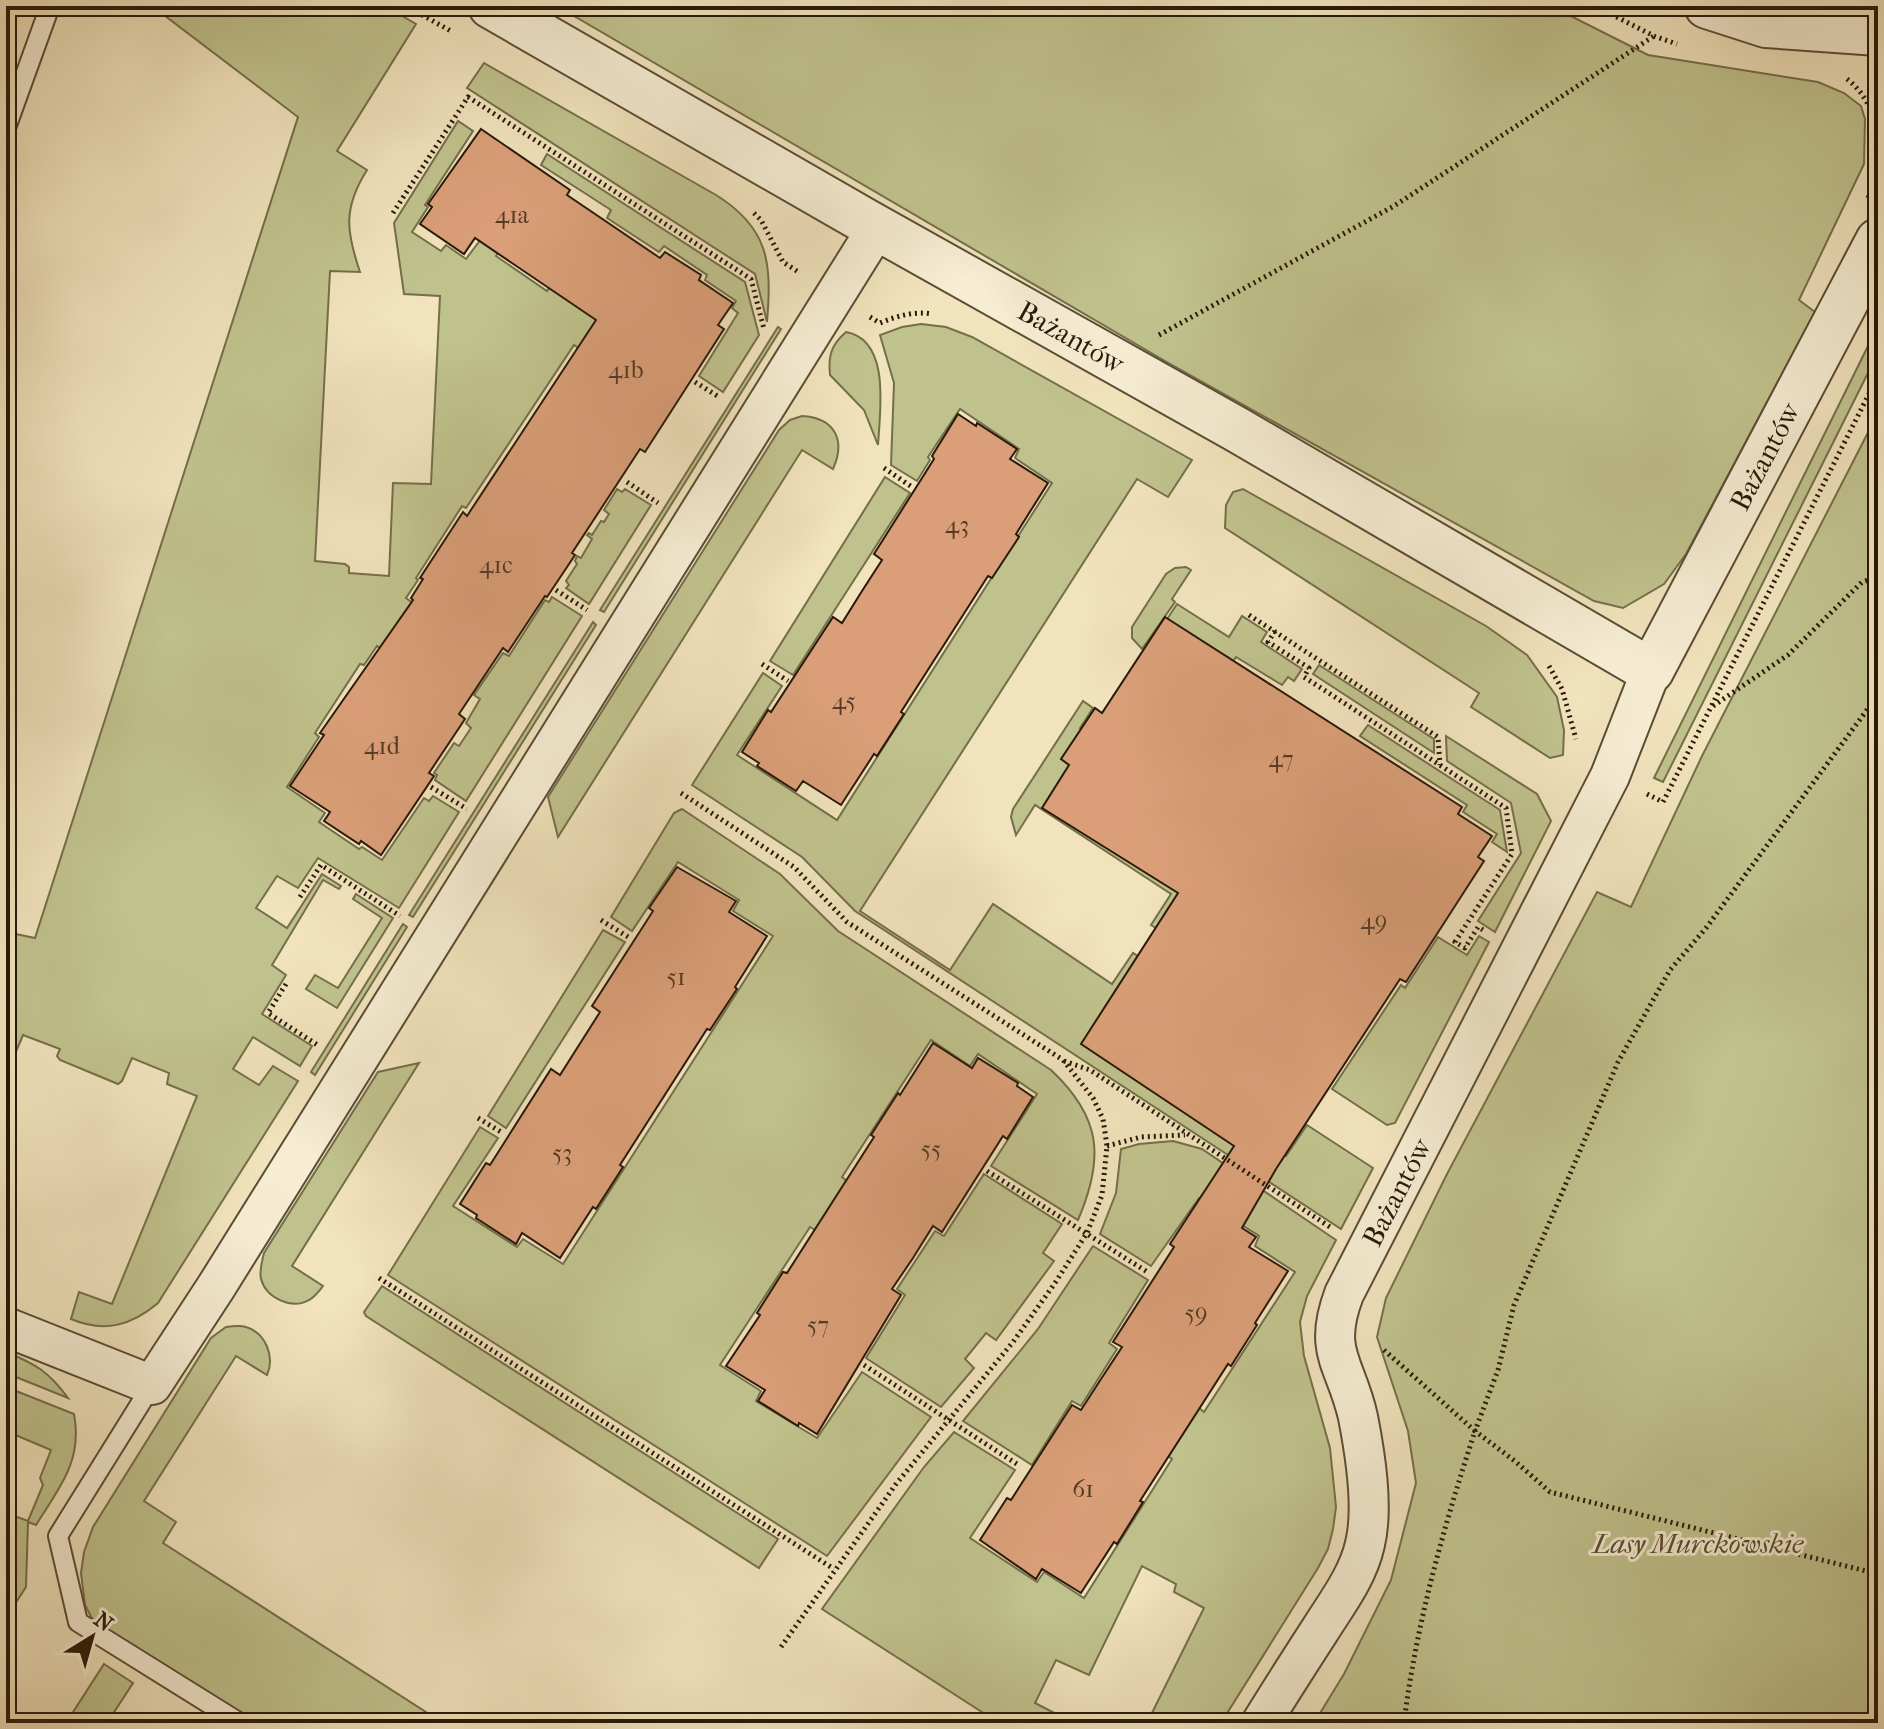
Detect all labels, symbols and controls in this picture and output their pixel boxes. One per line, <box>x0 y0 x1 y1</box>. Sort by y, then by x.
house number: 41a <box>495 201 530 229</box>
street label: Bażantów <box>1012 294 1131 381</box>
house number: 41b <box>608 356 644 384</box>
street label: Bażantów <box>1723 396 1807 516</box>
house number: 43 <box>945 511 969 539</box>
house number: 41c <box>479 551 513 579</box>
house number: 45 <box>832 687 856 715</box>
house number: 41d <box>364 732 401 760</box>
house number: 47 <box>1268 745 1294 773</box>
house number: 49 <box>1361 907 1387 935</box>
house number: 51 <box>667 963 685 991</box>
street label: Bażantów <box>1355 1132 1439 1252</box>
house number: 55 <box>921 1135 941 1163</box>
house number: 53 <box>552 1139 572 1167</box>
house number: 59 <box>1185 1299 1207 1327</box>
house number: 57 <box>807 1311 829 1339</box>
house number: 61 <box>1072 1475 1094 1503</box>
park label: Lasy Murckowskie <box>1591 1527 1804 1560</box>
north arrow <box>52 1597 132 1677</box>
text: N <box>89 1606 118 1637</box>

